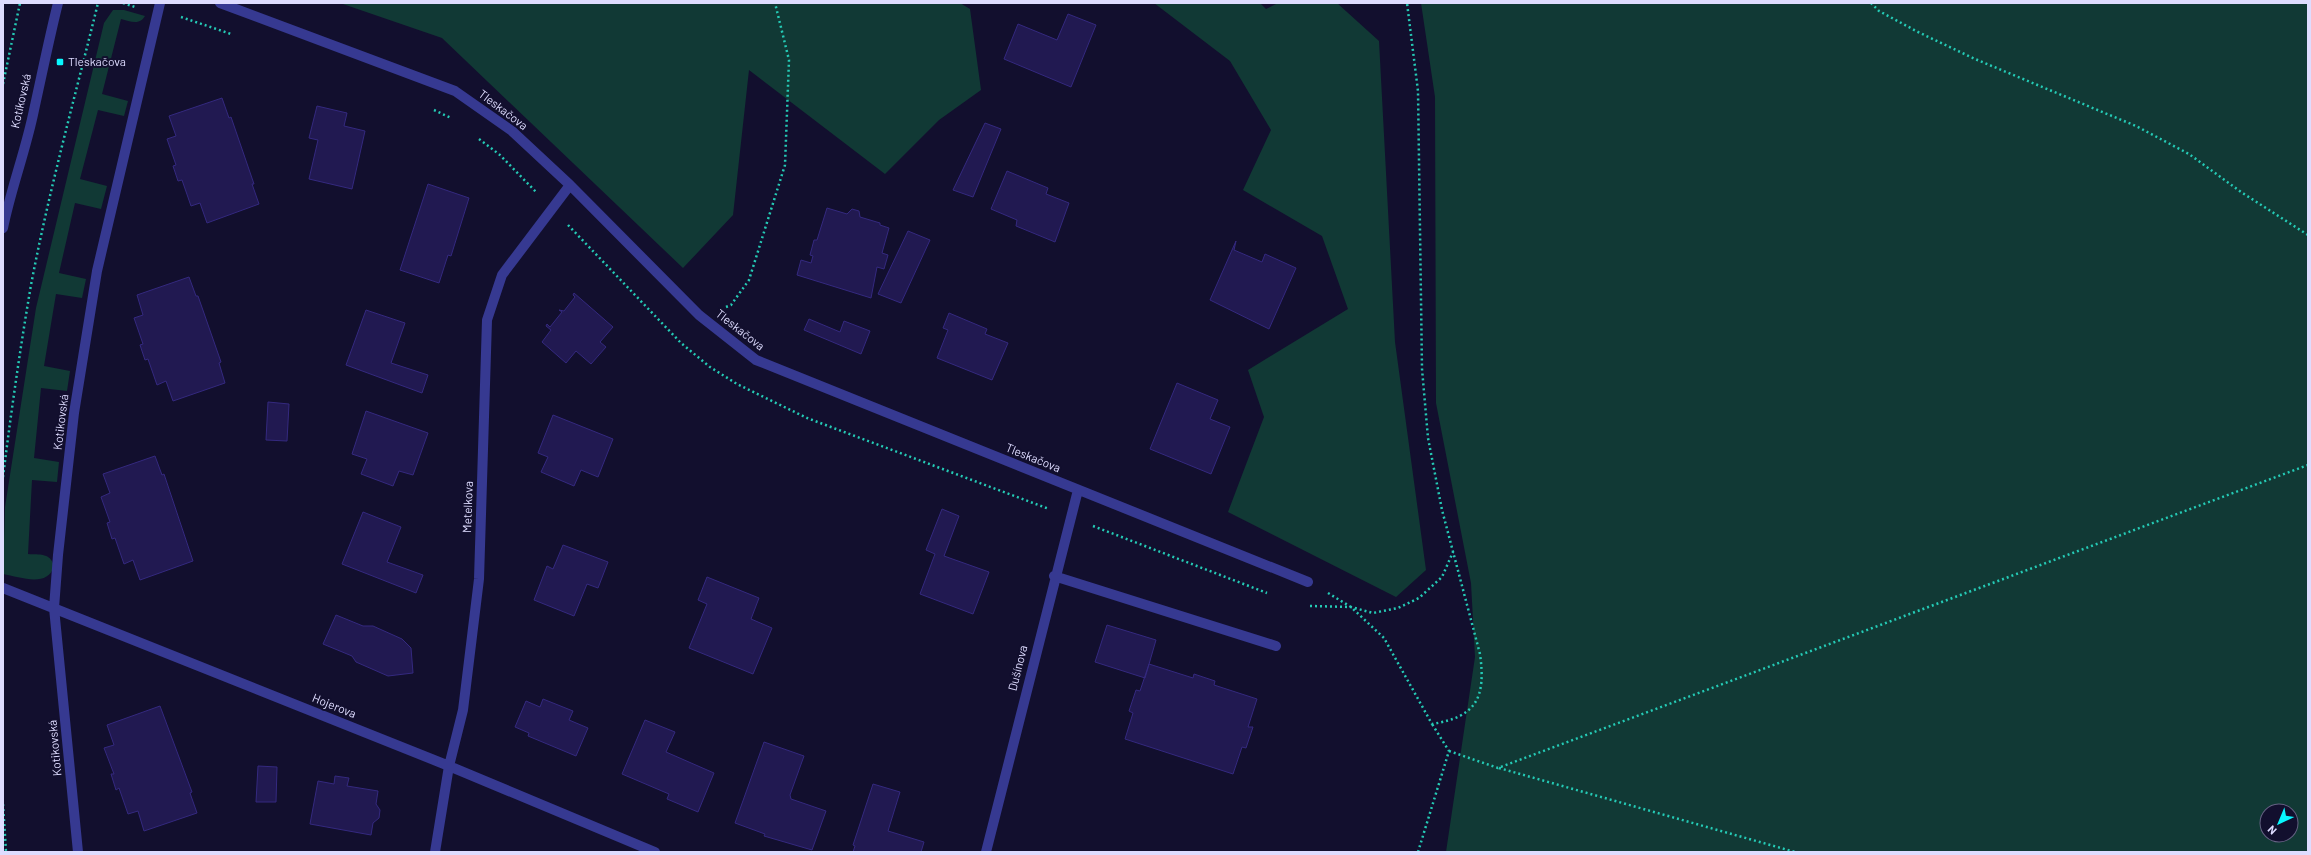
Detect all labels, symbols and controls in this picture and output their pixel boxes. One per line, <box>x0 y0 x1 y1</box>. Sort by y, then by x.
place label: Tleskačova <box>68 54 126 68</box>
marker: Tleskačova <box>55 57 65 67</box>
street label: Kotíkovská <box>7 72 33 130</box>
street label: Tleskačova <box>476 86 531 132</box>
street label: Tleskačova <box>713 306 768 353</box>
street label: Kotikovská <box>50 393 70 451</box>
street label: Tleskačova <box>1004 440 1063 474</box>
street label: Metelkova <box>459 481 475 533</box>
street label: Dušínova <box>1005 644 1029 692</box>
street label: Hojerova <box>310 690 358 720</box>
street label: Kotikovská <box>45 719 63 777</box>
north arrow <box>2259 803 2299 843</box>
text: N <box>2265 823 2279 838</box>

